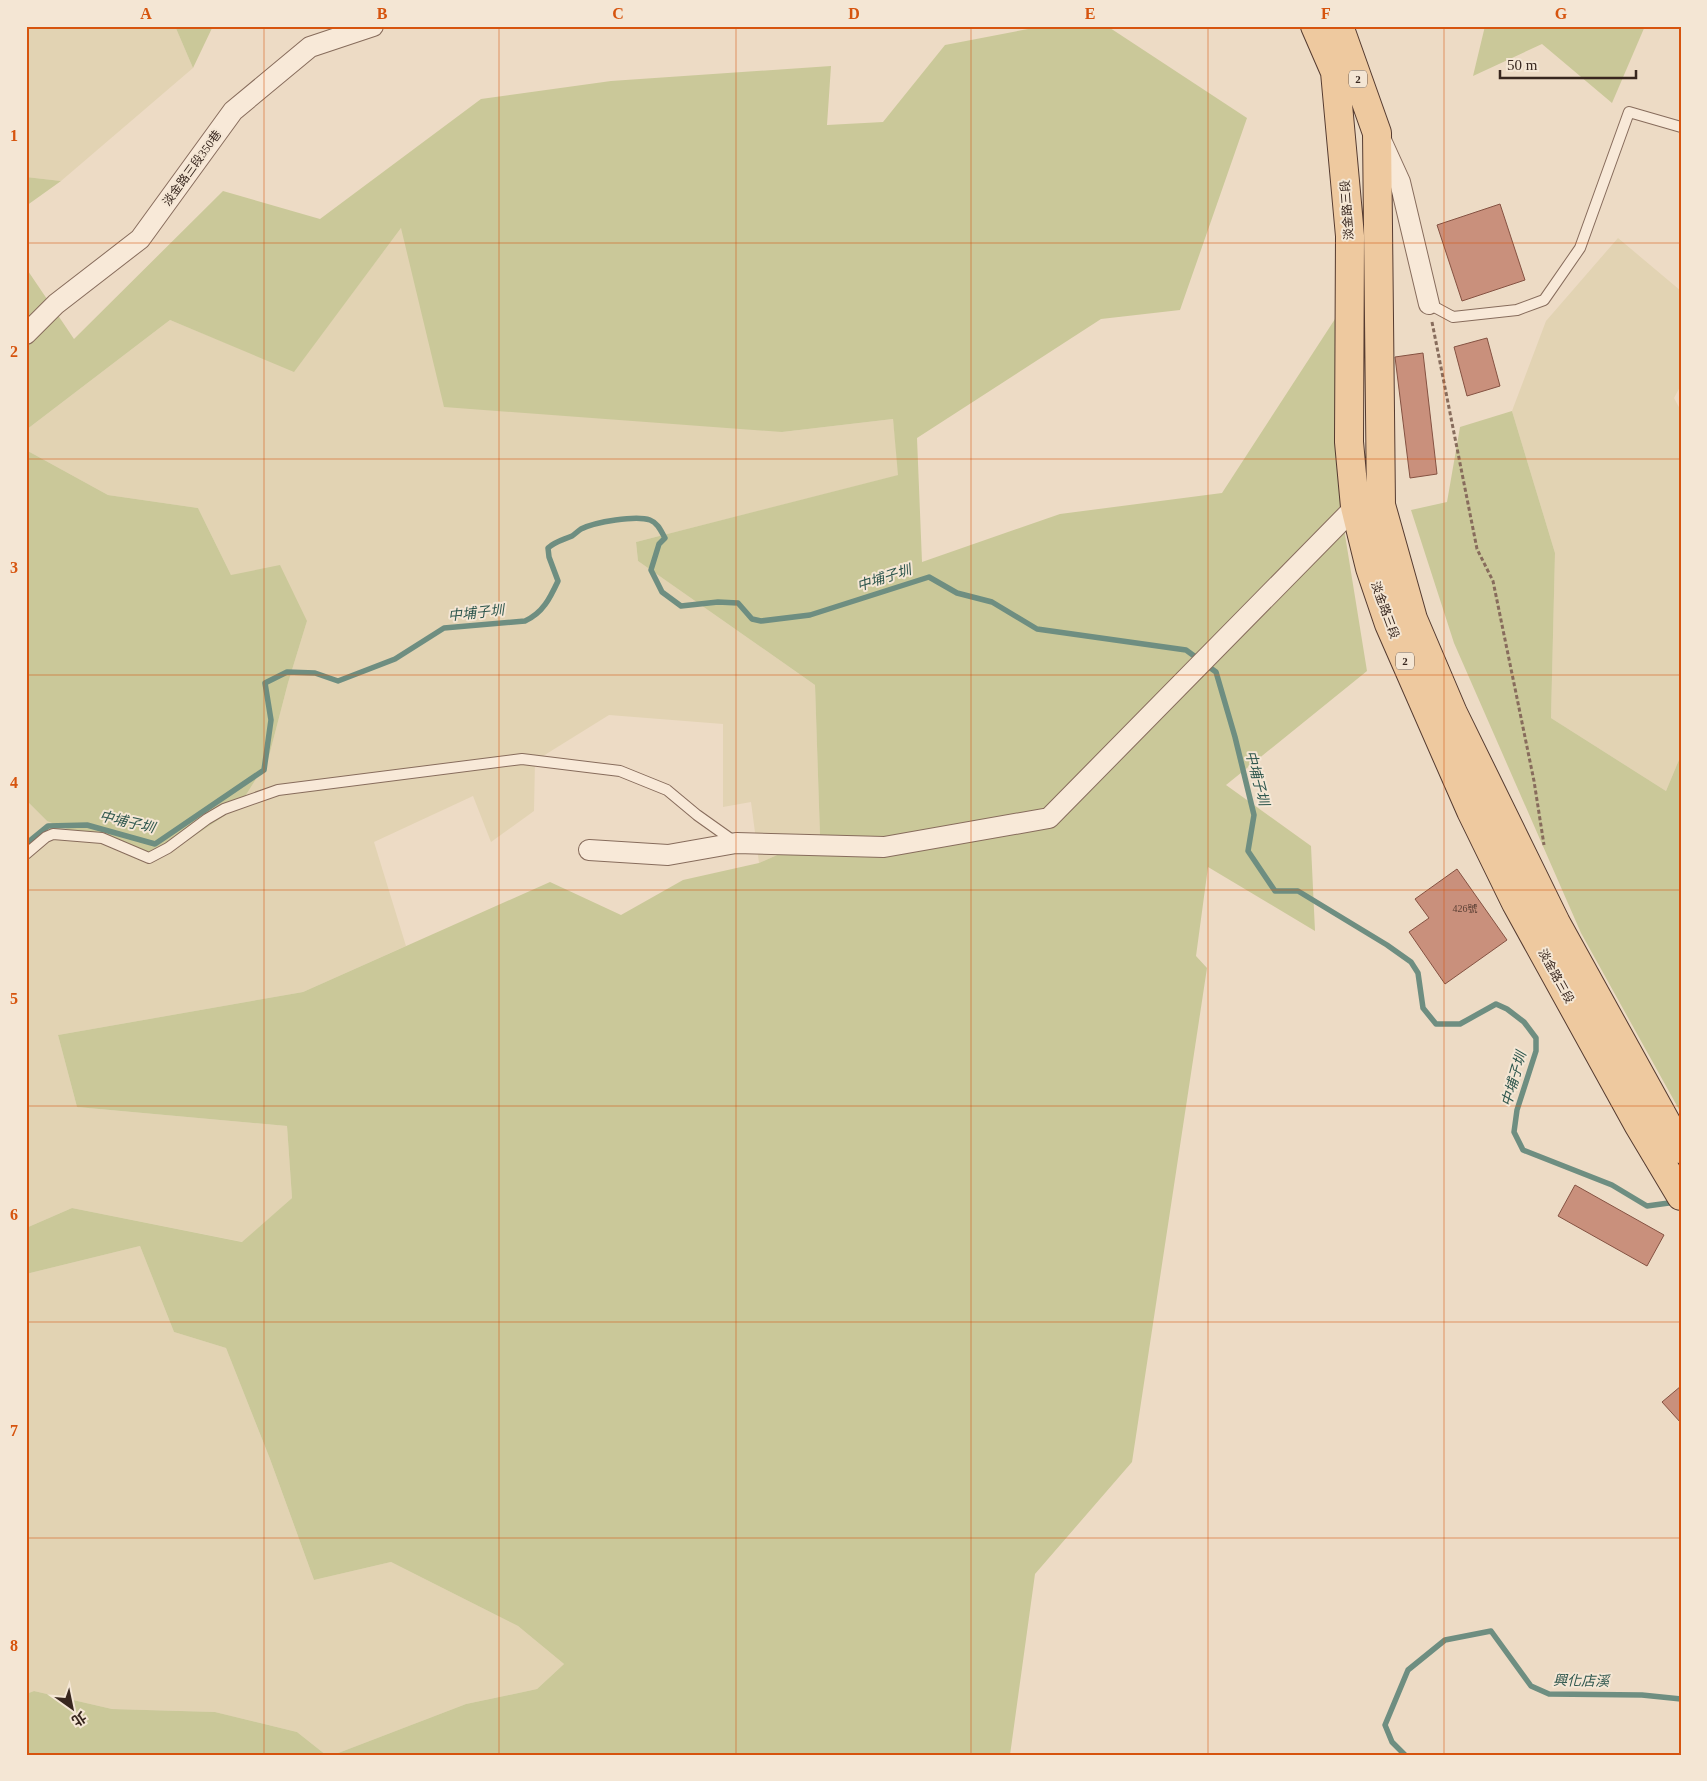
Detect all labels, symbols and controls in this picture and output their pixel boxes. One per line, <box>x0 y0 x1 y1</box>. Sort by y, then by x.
text: A <box>140 5 152 22</box>
text: B <box>377 5 388 22</box>
text: C <box>612 5 624 22</box>
text: D <box>848 5 860 22</box>
text: E <box>1085 5 1095 22</box>
text: F <box>1321 5 1331 22</box>
text: G <box>1555 5 1568 22</box>
scale bar <box>1500 48 1636 80</box>
text: 50 m <box>1507 57 1538 73</box>
road number: 2 <box>1349 70 1367 88</box>
text: 1 <box>10 127 18 144</box>
street label: 淡金路三段350巷 <box>160 127 224 209</box>
street label: 淡金路三段 <box>1338 180 1356 240</box>
text: 2 <box>10 343 18 360</box>
text: 3 <box>10 559 18 576</box>
water label: 中埔子圳 <box>855 562 915 594</box>
street label: 淡金路三段 <box>1368 579 1402 641</box>
water label: 中埔子圳 <box>447 602 507 623</box>
road number: 2 <box>1396 652 1414 669</box>
water label: 中埔子圳 <box>1243 749 1272 809</box>
text: 4 <box>10 774 18 791</box>
water label: 中埔子圳 <box>98 808 158 836</box>
house number: 426號 <box>1453 903 1478 914</box>
street label: 淡金路三段 <box>1535 946 1577 1006</box>
text: 5 <box>10 990 18 1007</box>
water label: 中埔子圳 <box>1499 1048 1529 1108</box>
text: 6 <box>10 1206 18 1223</box>
text: 7 <box>10 1422 18 1439</box>
text: 8 <box>10 1637 18 1654</box>
water label: 興化店溪 <box>1553 1673 1611 1689</box>
north arrow <box>48 1684 98 1734</box>
text: 北 <box>69 1708 89 1729</box>

